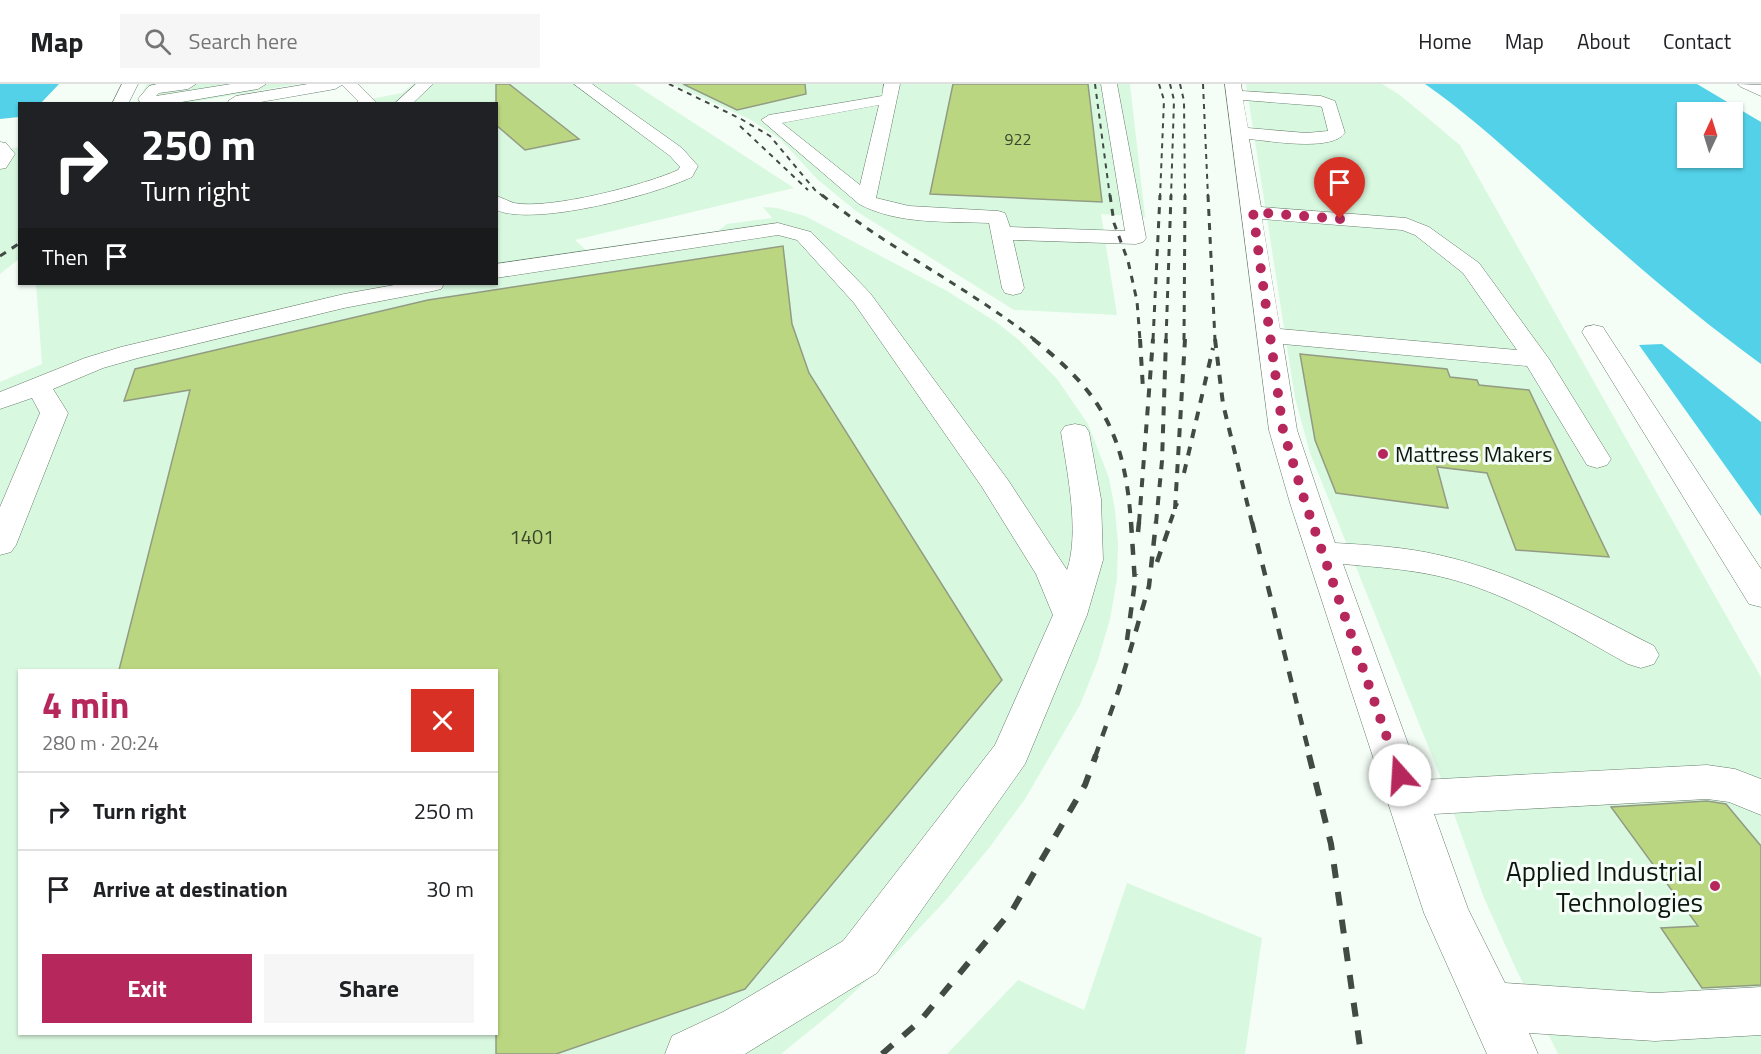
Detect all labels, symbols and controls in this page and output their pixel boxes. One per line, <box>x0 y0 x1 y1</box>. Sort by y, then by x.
search box <box>120 14 540 68</box>
text: Map <box>30 20 84 63</box>
text: Search here <box>189 24 298 58</box>
icon: search <box>141 25 174 58</box>
text: Home <box>1418 25 1472 57</box>
text: Map <box>1505 25 1544 57</box>
text: About <box>1577 25 1630 57</box>
text: Contact <box>1663 25 1731 57</box>
north arrow <box>1677 102 1743 168</box>
map controls <box>1677 102 1743 168</box>
text: 250 m <box>141 112 256 176</box>
icon: right <box>42 126 120 204</box>
house number: 922 <box>1005 127 1031 151</box>
pin <box>1314 157 1365 219</box>
icon: arrive <box>1323 166 1356 199</box>
text: Turn right <box>141 170 250 211</box>
text: Then <box>42 240 88 274</box>
icon: arrive <box>100 240 133 273</box>
place label: Mattress Makers <box>1395 437 1552 471</box>
marker: Mattress Makers <box>1376 447 1390 461</box>
house number: 1401 <box>510 521 554 552</box>
text: 4 min <box>42 677 129 732</box>
button: close <box>411 689 474 752</box>
text: 280 m · 20:24 <box>42 727 159 758</box>
position arrow <box>1368 743 1432 807</box>
text: Turn right <box>93 794 187 828</box>
text: 250 m <box>414 794 474 828</box>
icon: right <box>42 795 75 828</box>
place label: Applied Industrial Technologies <box>1506 850 1703 922</box>
text: Arrive at destination <box>93 872 288 906</box>
text: 30 m <box>426 872 474 906</box>
icon: arrive <box>42 873 75 906</box>
marker: Applied Industrial Technologies <box>1708 879 1722 893</box>
button: Exit <box>42 954 252 1023</box>
button: Share <box>264 954 474 1023</box>

